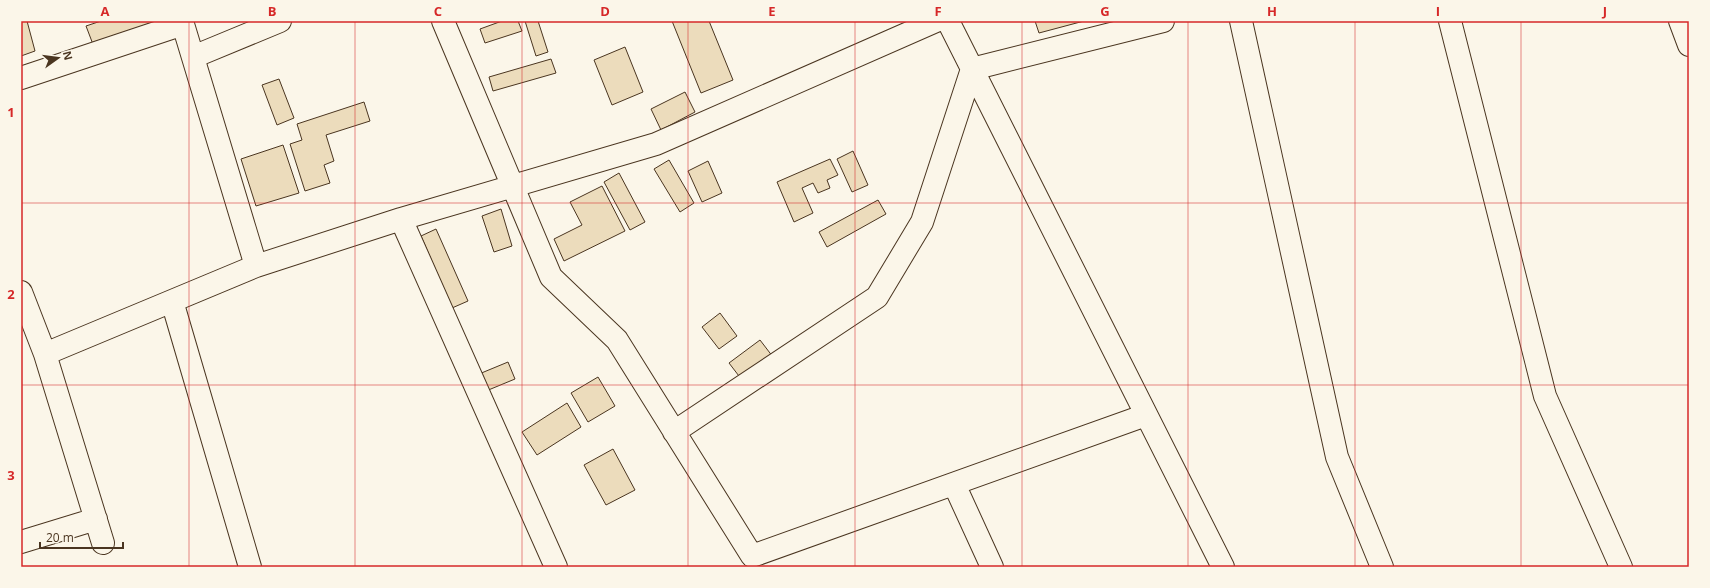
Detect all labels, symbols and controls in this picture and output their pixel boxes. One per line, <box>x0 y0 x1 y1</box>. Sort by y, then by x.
text: A <box>101 2 110 20</box>
text: B <box>268 2 277 20</box>
text: C <box>434 2 442 20</box>
text: D <box>600 2 610 20</box>
text: E <box>768 2 776 20</box>
text: F <box>934 2 942 20</box>
text: G <box>1100 2 1110 20</box>
text: H <box>1267 2 1277 20</box>
text: I <box>1436 2 1440 20</box>
text: J <box>1602 2 1607 20</box>
north arrow <box>38 38 78 78</box>
text: N <box>60 49 77 62</box>
text: 1 <box>7 103 15 121</box>
text: 2 <box>7 285 15 303</box>
text: 3 <box>7 466 15 484</box>
scale bar <box>40 524 123 550</box>
text: 20 m <box>46 529 74 546</box>

